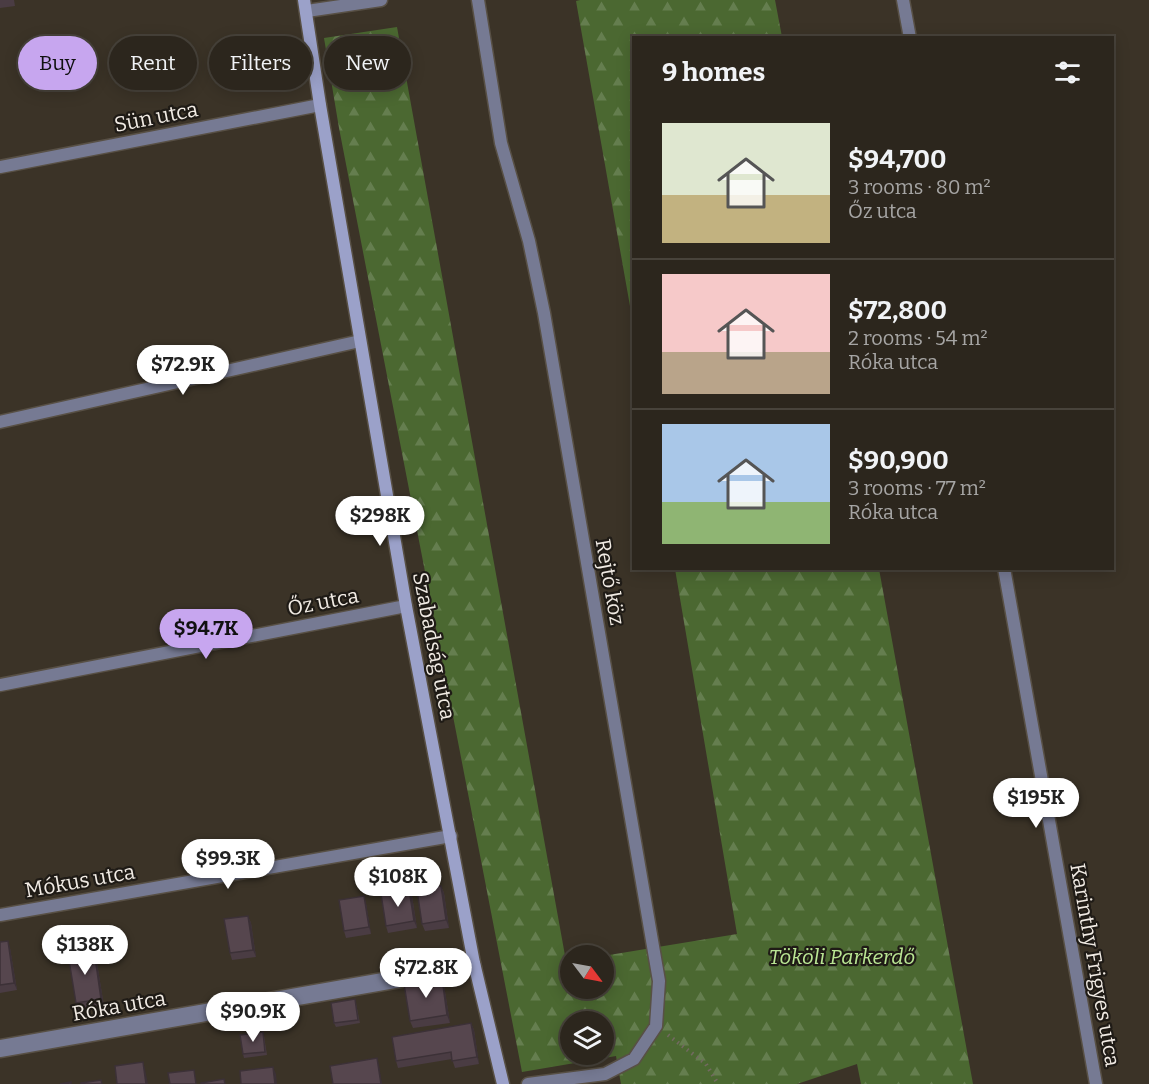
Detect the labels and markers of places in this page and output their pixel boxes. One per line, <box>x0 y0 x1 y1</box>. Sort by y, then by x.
pin: $72.9K <box>134 345 232 396</box>
pin: $298K <box>338 496 422 547</box>
pin: $94.7K <box>157 609 255 660</box>
pin: $195K <box>994 778 1078 829</box>
pin: $99.3K <box>179 839 277 890</box>
pin: $108K <box>356 857 440 908</box>
pin: $138K <box>43 925 127 976</box>
pin: $72.8K <box>377 948 475 999</box>
pin: $90.9K <box>204 992 302 1043</box>

